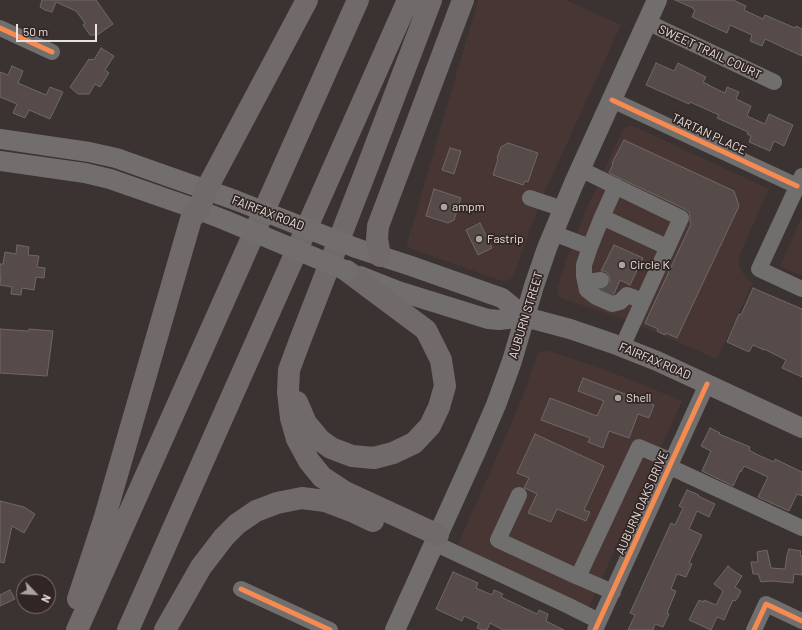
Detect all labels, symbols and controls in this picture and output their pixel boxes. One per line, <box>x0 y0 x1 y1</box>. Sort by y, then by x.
scale bar <box>18 16 99 42</box>
street label: SWEET TRAIL COURT <box>656 22 764 82</box>
text: 50 m <box>23 24 48 38</box>
street label: TARTAN PLACE <box>669 110 749 158</box>
street label: FAIRFAX ROAD <box>230 193 306 233</box>
place label: ampm <box>452 200 485 214</box>
marker: ampm <box>439 202 449 212</box>
place label: Fastrip <box>487 232 524 246</box>
marker: Fastrip <box>474 234 484 244</box>
place label: Circle K <box>630 258 670 272</box>
marker: Circle K <box>617 260 627 270</box>
street label: AUBURN STREET <box>506 270 546 360</box>
street label: FAIRFAX ROAD <box>617 339 693 383</box>
place label: Shell <box>626 391 651 405</box>
marker: Shell <box>613 393 623 403</box>
street label: AUBURN OAKS DRIVE <box>613 449 671 557</box>
north arrow <box>16 574 56 614</box>
text: N <box>39 593 54 605</box>

